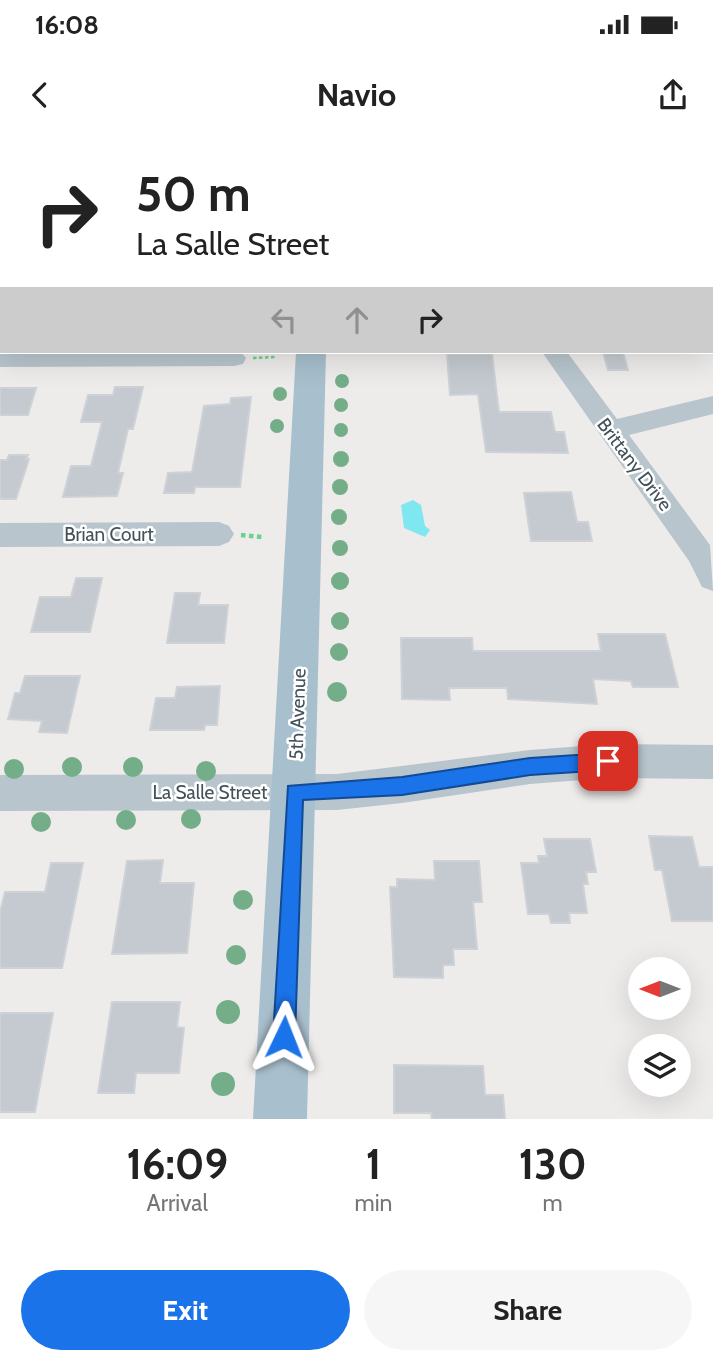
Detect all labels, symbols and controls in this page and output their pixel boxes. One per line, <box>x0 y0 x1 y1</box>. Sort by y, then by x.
text: 16:08 <box>35 9 99 41</box>
text: Navio <box>317 75 396 114</box>
icon: back <box>21 76 59 114</box>
icon: share <box>654 76 692 114</box>
text: 50 m <box>136 164 251 223</box>
icon: right <box>21 168 112 259</box>
text: La Salle Street <box>136 224 329 263</box>
icon: left <box>265 301 303 339</box>
icon: ahead <box>338 301 376 339</box>
icon: right <box>411 301 449 339</box>
street label: Brittany Drive <box>592 413 677 515</box>
street label: Brian Court <box>64 523 154 546</box>
street label: 5th Avenue <box>284 668 311 760</box>
pin <box>578 731 638 791</box>
icon: arrive <box>589 742 627 780</box>
street label: La Salle Street <box>153 781 268 804</box>
north arrow <box>628 957 691 1020</box>
map controls <box>628 957 691 1097</box>
position arrow <box>247 1000 321 1074</box>
button: layers <box>628 1034 691 1097</box>
text: 16:09 <box>126 1138 228 1190</box>
text: 1 <box>366 1138 381 1190</box>
text: 130 <box>519 1138 587 1190</box>
text: Arrival <box>147 1189 208 1217</box>
text: min <box>354 1189 392 1217</box>
text: m <box>543 1189 563 1217</box>
button: Exit <box>21 1270 350 1350</box>
button: Share <box>364 1270 692 1350</box>

